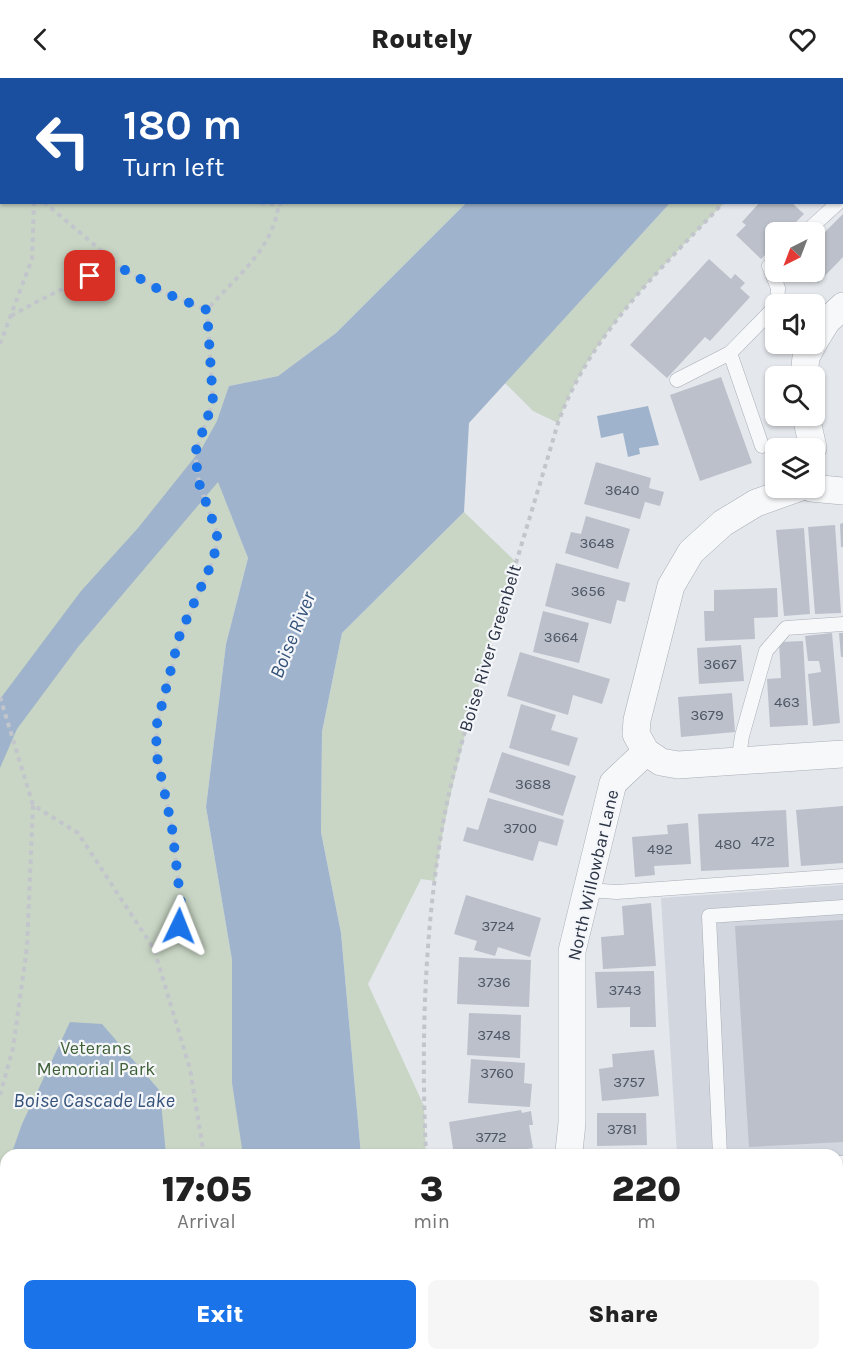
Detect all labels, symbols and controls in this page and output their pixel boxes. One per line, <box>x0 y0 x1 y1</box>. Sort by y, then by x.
icon: back <box>24 23 57 56</box>
text: Routely <box>371 23 472 55</box>
icon: heart <box>786 23 819 56</box>
text: 180 m <box>123 100 242 150</box>
icon: left <box>24 102 102 180</box>
text: Turn left <box>123 151 224 183</box>
north arrow <box>765 222 825 282</box>
map controls <box>765 222 825 498</box>
pin <box>64 250 115 301</box>
icon: arrive <box>73 259 106 292</box>
button: sound <box>765 294 825 354</box>
button: search <box>765 366 825 426</box>
button: layers <box>765 438 825 498</box>
house number: 3640 <box>605 481 639 499</box>
house number: 3648 <box>579 534 615 552</box>
street label: Boise River Greenbelt <box>454 561 526 734</box>
house number: 3656 <box>571 582 605 600</box>
water label: Boise River <box>265 588 321 682</box>
house number: 3664 <box>544 628 579 646</box>
house number: 3667 <box>703 655 737 673</box>
house number: 463 <box>774 693 800 711</box>
house number: 3679 <box>690 706 724 724</box>
house number: 3688 <box>515 775 551 793</box>
street label: North Willowbar Lane <box>563 787 623 963</box>
house number: 3700 <box>503 819 537 837</box>
house number: 472 <box>751 832 775 850</box>
house number: 480 <box>715 835 741 853</box>
house number: 492 <box>647 840 673 858</box>
position arrow <box>147 894 211 958</box>
house number: 3724 <box>482 917 515 935</box>
house number: 3736 <box>477 973 511 991</box>
house number: 3743 <box>608 981 642 999</box>
house number: 3748 <box>477 1026 511 1044</box>
park label: Veterans Memorial Park <box>37 1037 155 1080</box>
house number: 3760 <box>480 1064 514 1082</box>
house number: 3757 <box>613 1073 645 1091</box>
water label: Boise Cascade Lake <box>13 1089 175 1112</box>
house number: 3781 <box>607 1120 637 1138</box>
house number: 3772 <box>475 1128 507 1146</box>
text: 17:05 <box>162 1168 252 1210</box>
text: 3 <box>420 1168 443 1210</box>
text: 220 <box>612 1168 681 1210</box>
text: Arrival <box>177 1210 236 1233</box>
text: min <box>413 1210 450 1233</box>
text: m <box>637 1210 656 1233</box>
button: Exit <box>24 1280 416 1349</box>
button: Share <box>428 1280 819 1349</box>

